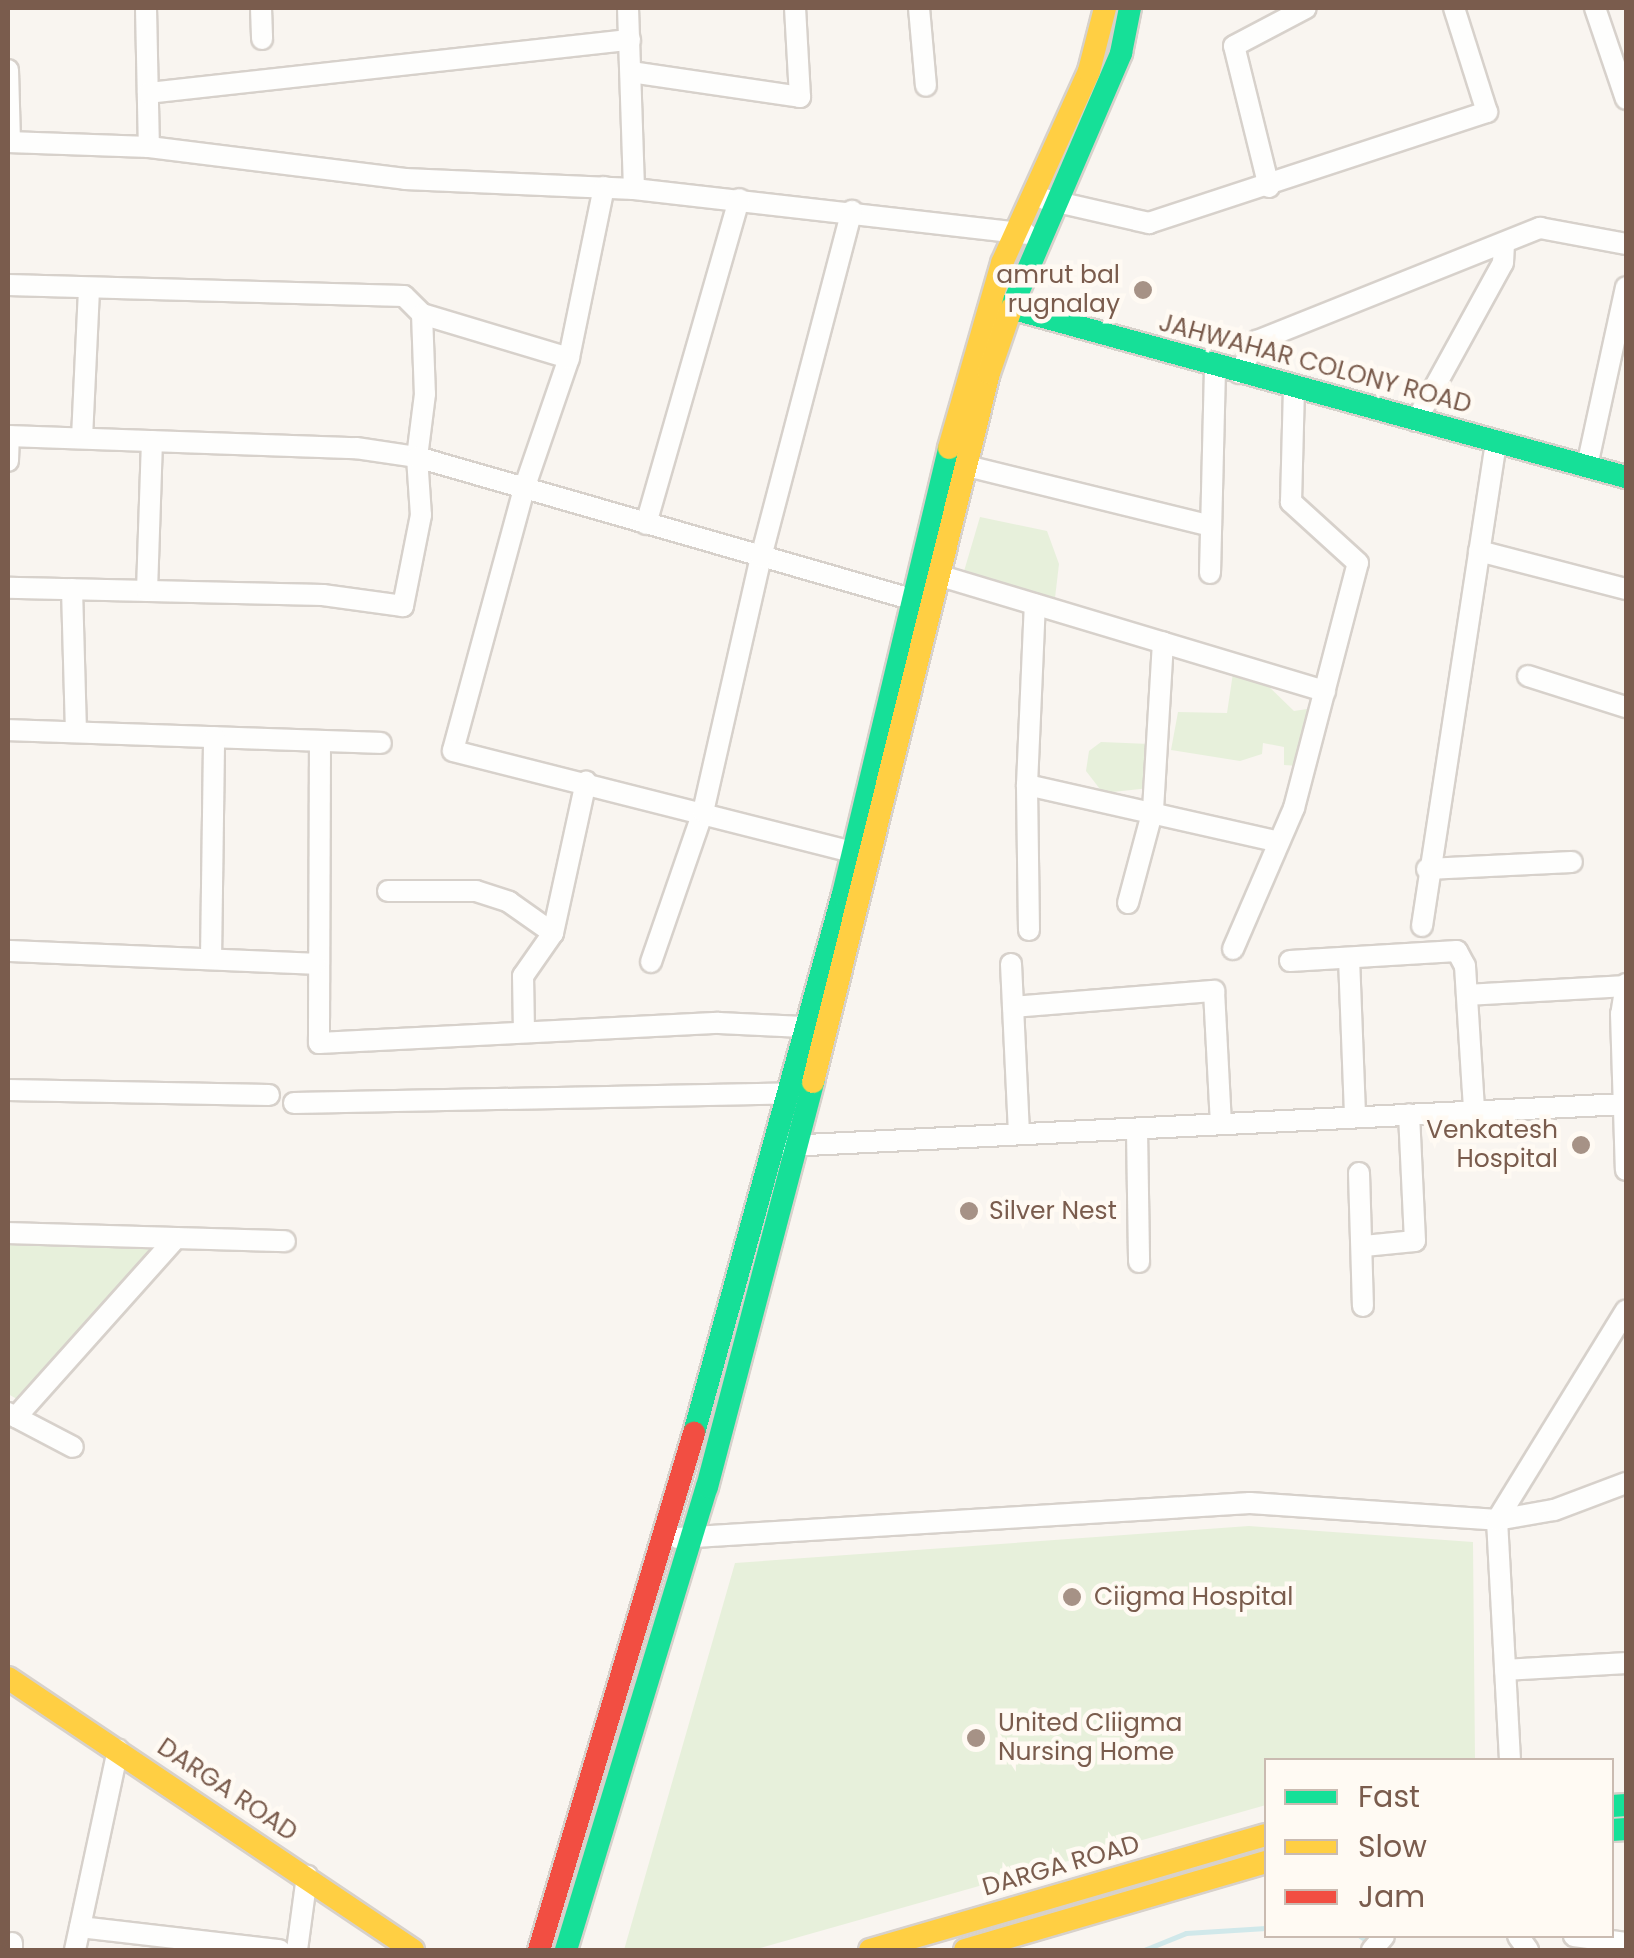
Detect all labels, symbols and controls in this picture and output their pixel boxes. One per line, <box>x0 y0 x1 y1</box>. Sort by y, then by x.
place label: amrut bal rugnalay <box>996 261 1120 320</box>
marker: amrut bal rugnalay <box>1130 277 1156 303</box>
street label: JAHWAHAR COLONY ROAD <box>1155 308 1475 420</box>
place label: Venkatesh Hospital <box>1426 1116 1558 1175</box>
marker: Venkatesh Hospital <box>1568 1132 1594 1158</box>
place label: Silver Nest <box>989 1196 1117 1226</box>
marker: Silver Nest <box>958 1200 980 1222</box>
place label: Ciigma Hospital <box>1094 1582 1293 1612</box>
marker: Ciigma Hospital <box>1059 1584 1085 1610</box>
place label: United CIiigma Nursing Home <box>998 1709 1182 1768</box>
marker: United CIiigma Nursing Home <box>963 1725 989 1751</box>
street label: DARGA ROAD <box>151 1732 303 1848</box>
legend <box>1264 1758 1614 1938</box>
text: Fast <box>1358 1775 1420 1818</box>
text: Slow <box>1358 1825 1427 1868</box>
street label: DARGA ROAD <box>979 1829 1143 1903</box>
text: Jam <box>1358 1875 1425 1918</box>

